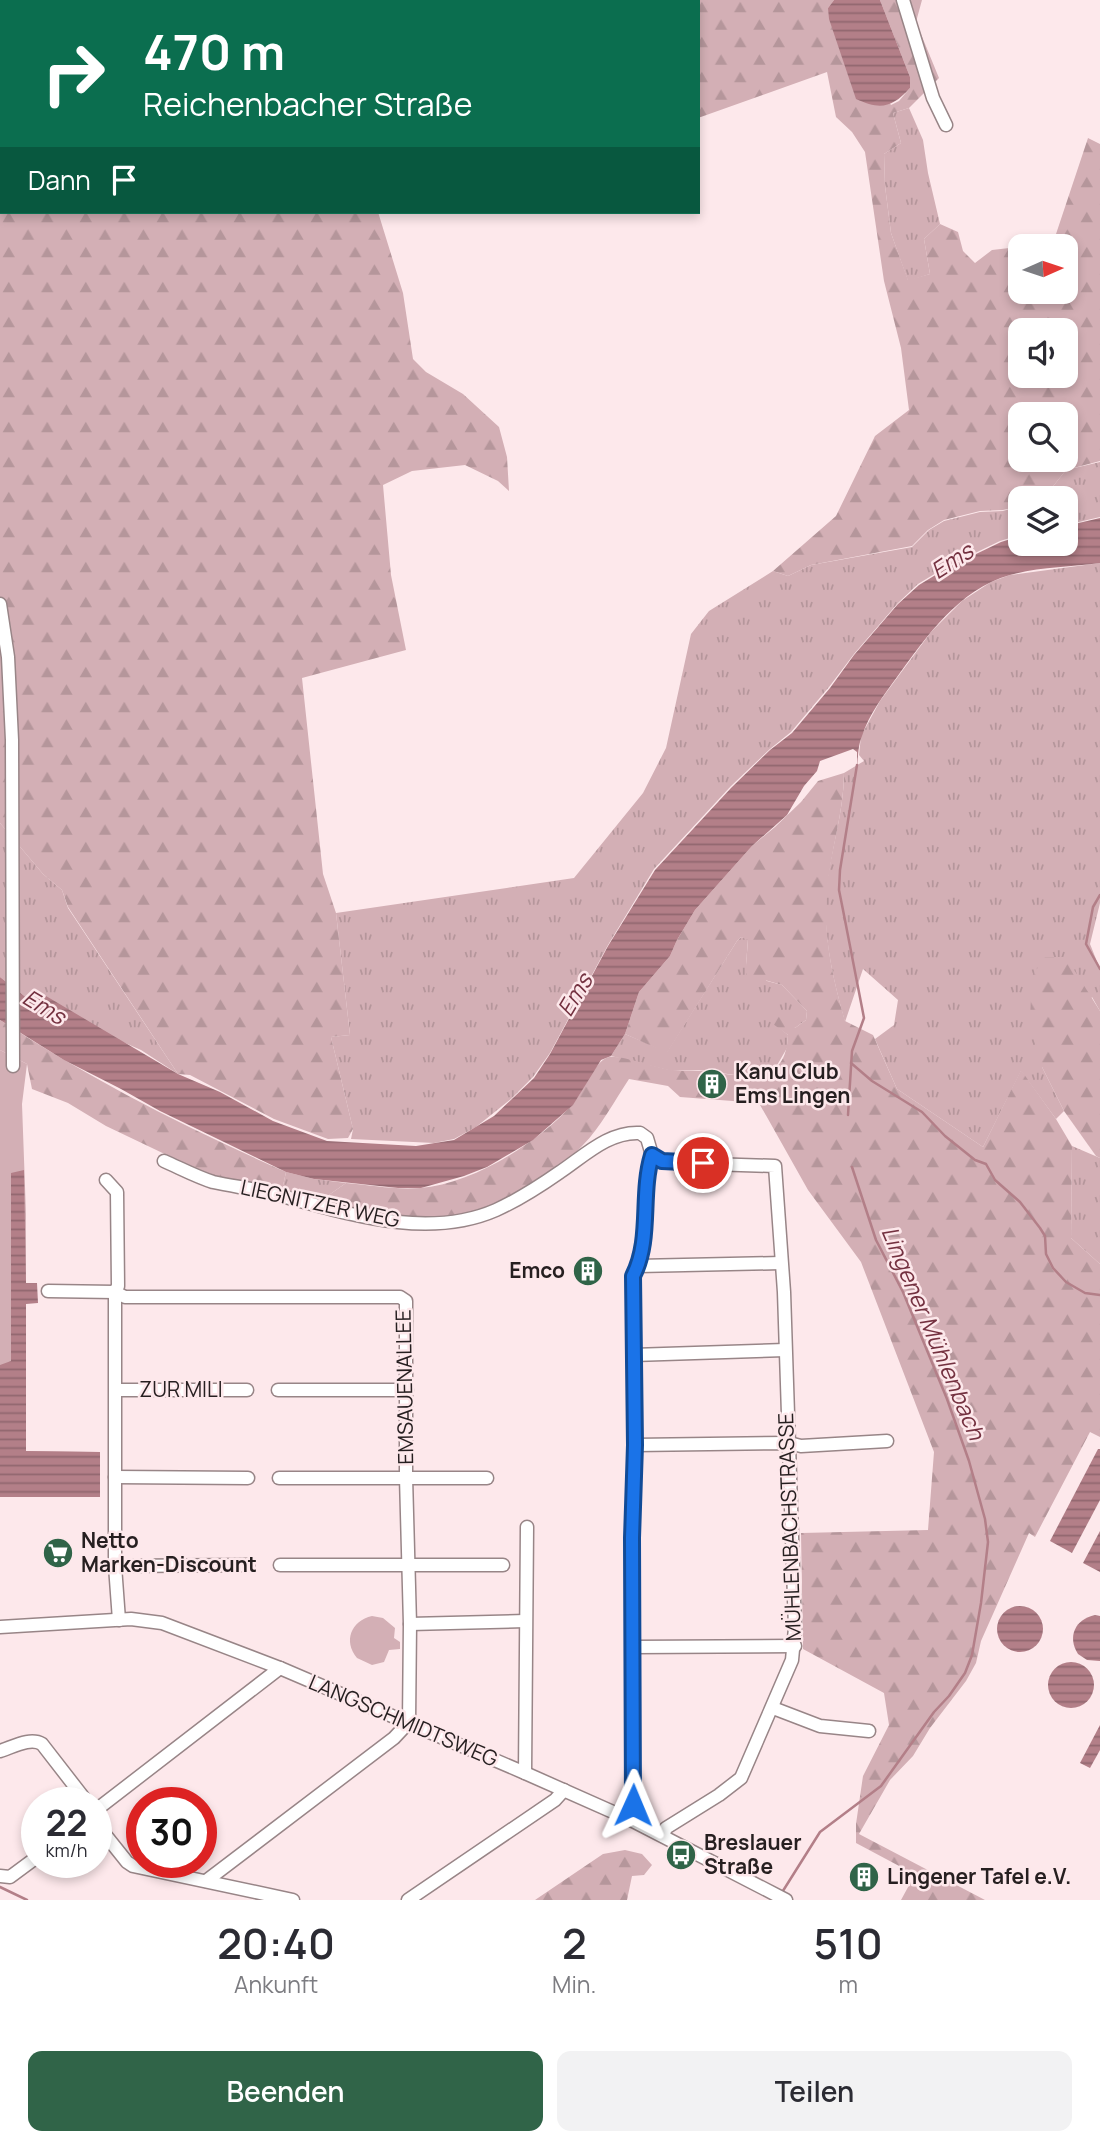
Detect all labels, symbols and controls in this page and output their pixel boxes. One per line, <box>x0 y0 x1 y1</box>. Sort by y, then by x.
text: 470 m <box>143 18 285 85</box>
icon: right <box>28 28 119 119</box>
text: Reichenbacher Straße <box>143 82 472 126</box>
icon: arrive <box>105 161 143 199</box>
text: Dann <box>28 162 91 198</box>
north arrow <box>1008 234 1078 304</box>
map controls <box>1008 234 1078 556</box>
button: sound <box>1008 318 1078 388</box>
button: search <box>1008 402 1078 472</box>
button: layers <box>1008 486 1078 556</box>
water label: Ems <box>924 534 981 586</box>
water label: Ems <box>549 965 600 1022</box>
water label: Ems <box>17 981 74 1032</box>
place label: Kanu Club Ems Lingen <box>735 1057 850 1109</box>
building icon: Kanu Club Ems Lingen <box>695 1067 729 1101</box>
pin <box>673 1133 733 1193</box>
icon: arrive <box>684 1144 722 1182</box>
street label: LIEGNITZER WEG <box>238 1173 402 1234</box>
water label: Lingener Mühlenbach <box>874 1221 994 1445</box>
building icon: Emco <box>571 1254 605 1288</box>
place label: Emco <box>509 1256 565 1284</box>
street label: EMSAUENALLEE <box>389 1309 419 1465</box>
street label: ZUR MILI <box>139 1375 223 1403</box>
street label: MÜHLENBACHSTRASSE <box>771 1412 807 1642</box>
place label: Netto Marken-Discount <box>81 1526 257 1578</box>
supermarket icon: Netto Marken-Discount <box>41 1536 75 1570</box>
street label: LANGSCHMIDTSWEG <box>305 1668 502 1773</box>
position arrow <box>596 1768 670 1842</box>
speed limit sign: 30 <box>126 1787 217 1878</box>
text: 22 <box>46 1799 87 1847</box>
place label: Breslauer Straße <box>704 1828 802 1880</box>
text: km/h <box>46 1838 87 1862</box>
bus stop icon: Breslauer Straße <box>664 1838 698 1872</box>
building icon: Lingener Tafel e.V. <box>847 1860 881 1894</box>
place label: Lingener Tafel e.V. <box>887 1862 1071 1890</box>
text: 20:40 <box>217 1914 335 1972</box>
text: 2 <box>562 1914 587 1972</box>
text: 510 <box>814 1914 883 1972</box>
text: Ankunft <box>234 1968 318 2000</box>
text: Min. <box>552 1968 596 2000</box>
text: m <box>838 1968 858 2000</box>
button: Beenden <box>28 2051 543 2131</box>
button: Teilen <box>557 2051 1072 2131</box>

